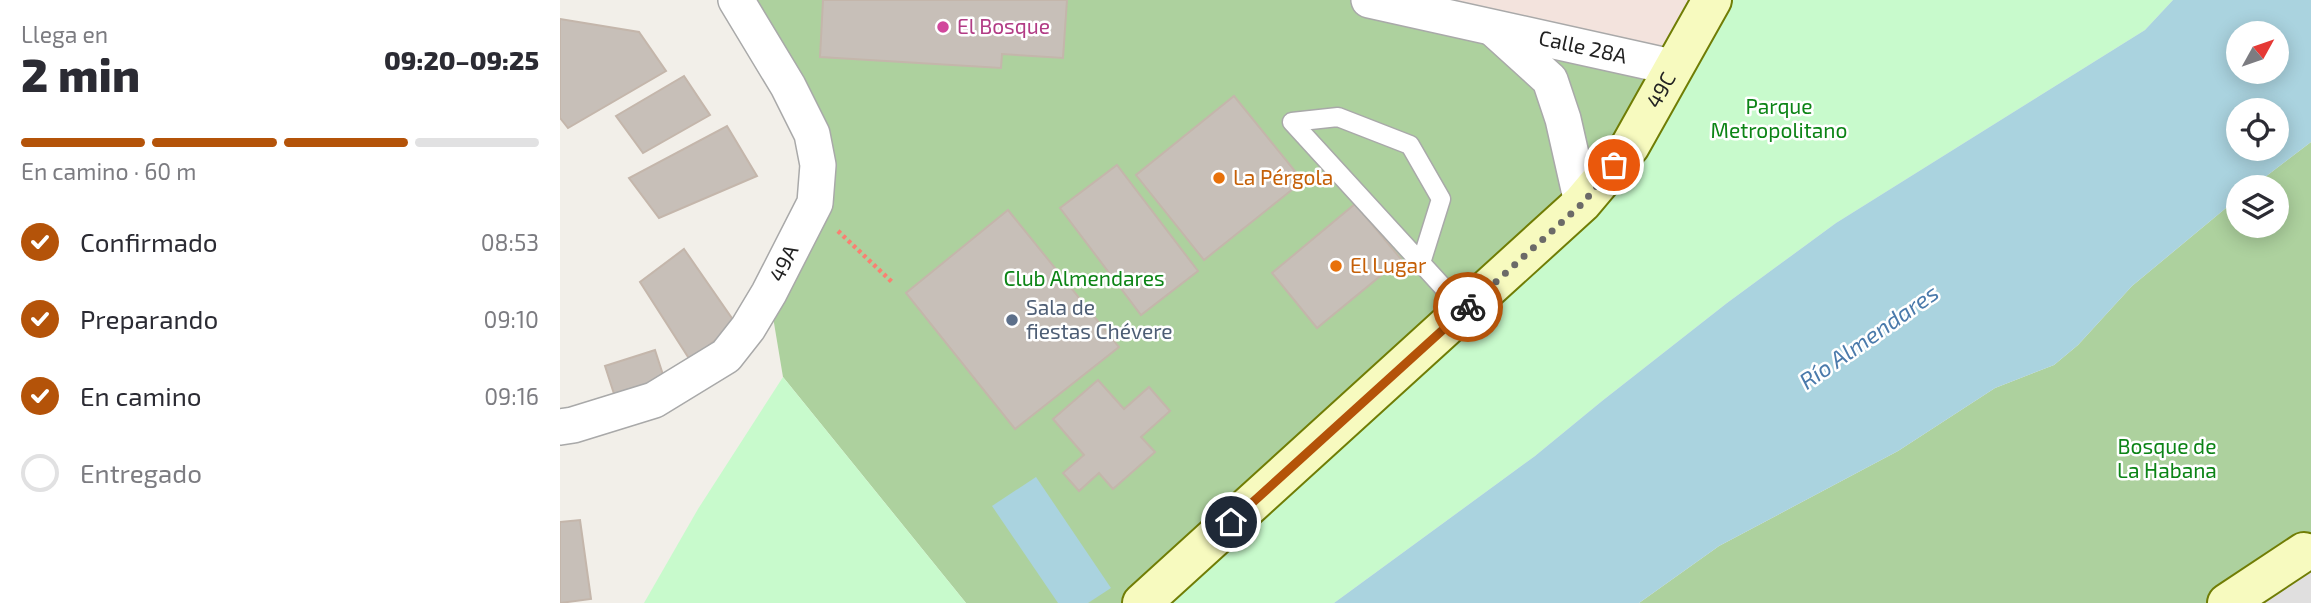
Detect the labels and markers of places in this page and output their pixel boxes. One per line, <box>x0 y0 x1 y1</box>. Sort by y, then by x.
place label: El Bosque <box>957 13 1050 38</box>
marker: El Bosque <box>935 19 951 35</box>
pin <box>1584 135 1644 195</box>
place label: La Pérgola <box>1233 164 1333 189</box>
marker: La Pérgola <box>1211 170 1227 186</box>
place label: El Lugar <box>1350 252 1427 277</box>
marker: El Lugar <box>1328 258 1344 274</box>
place label: Sala de fiestas Chévere <box>1026 294 1173 343</box>
marker: Sala de fiestas Chévere <box>1004 312 1020 328</box>
pin <box>1201 492 1261 552</box>

